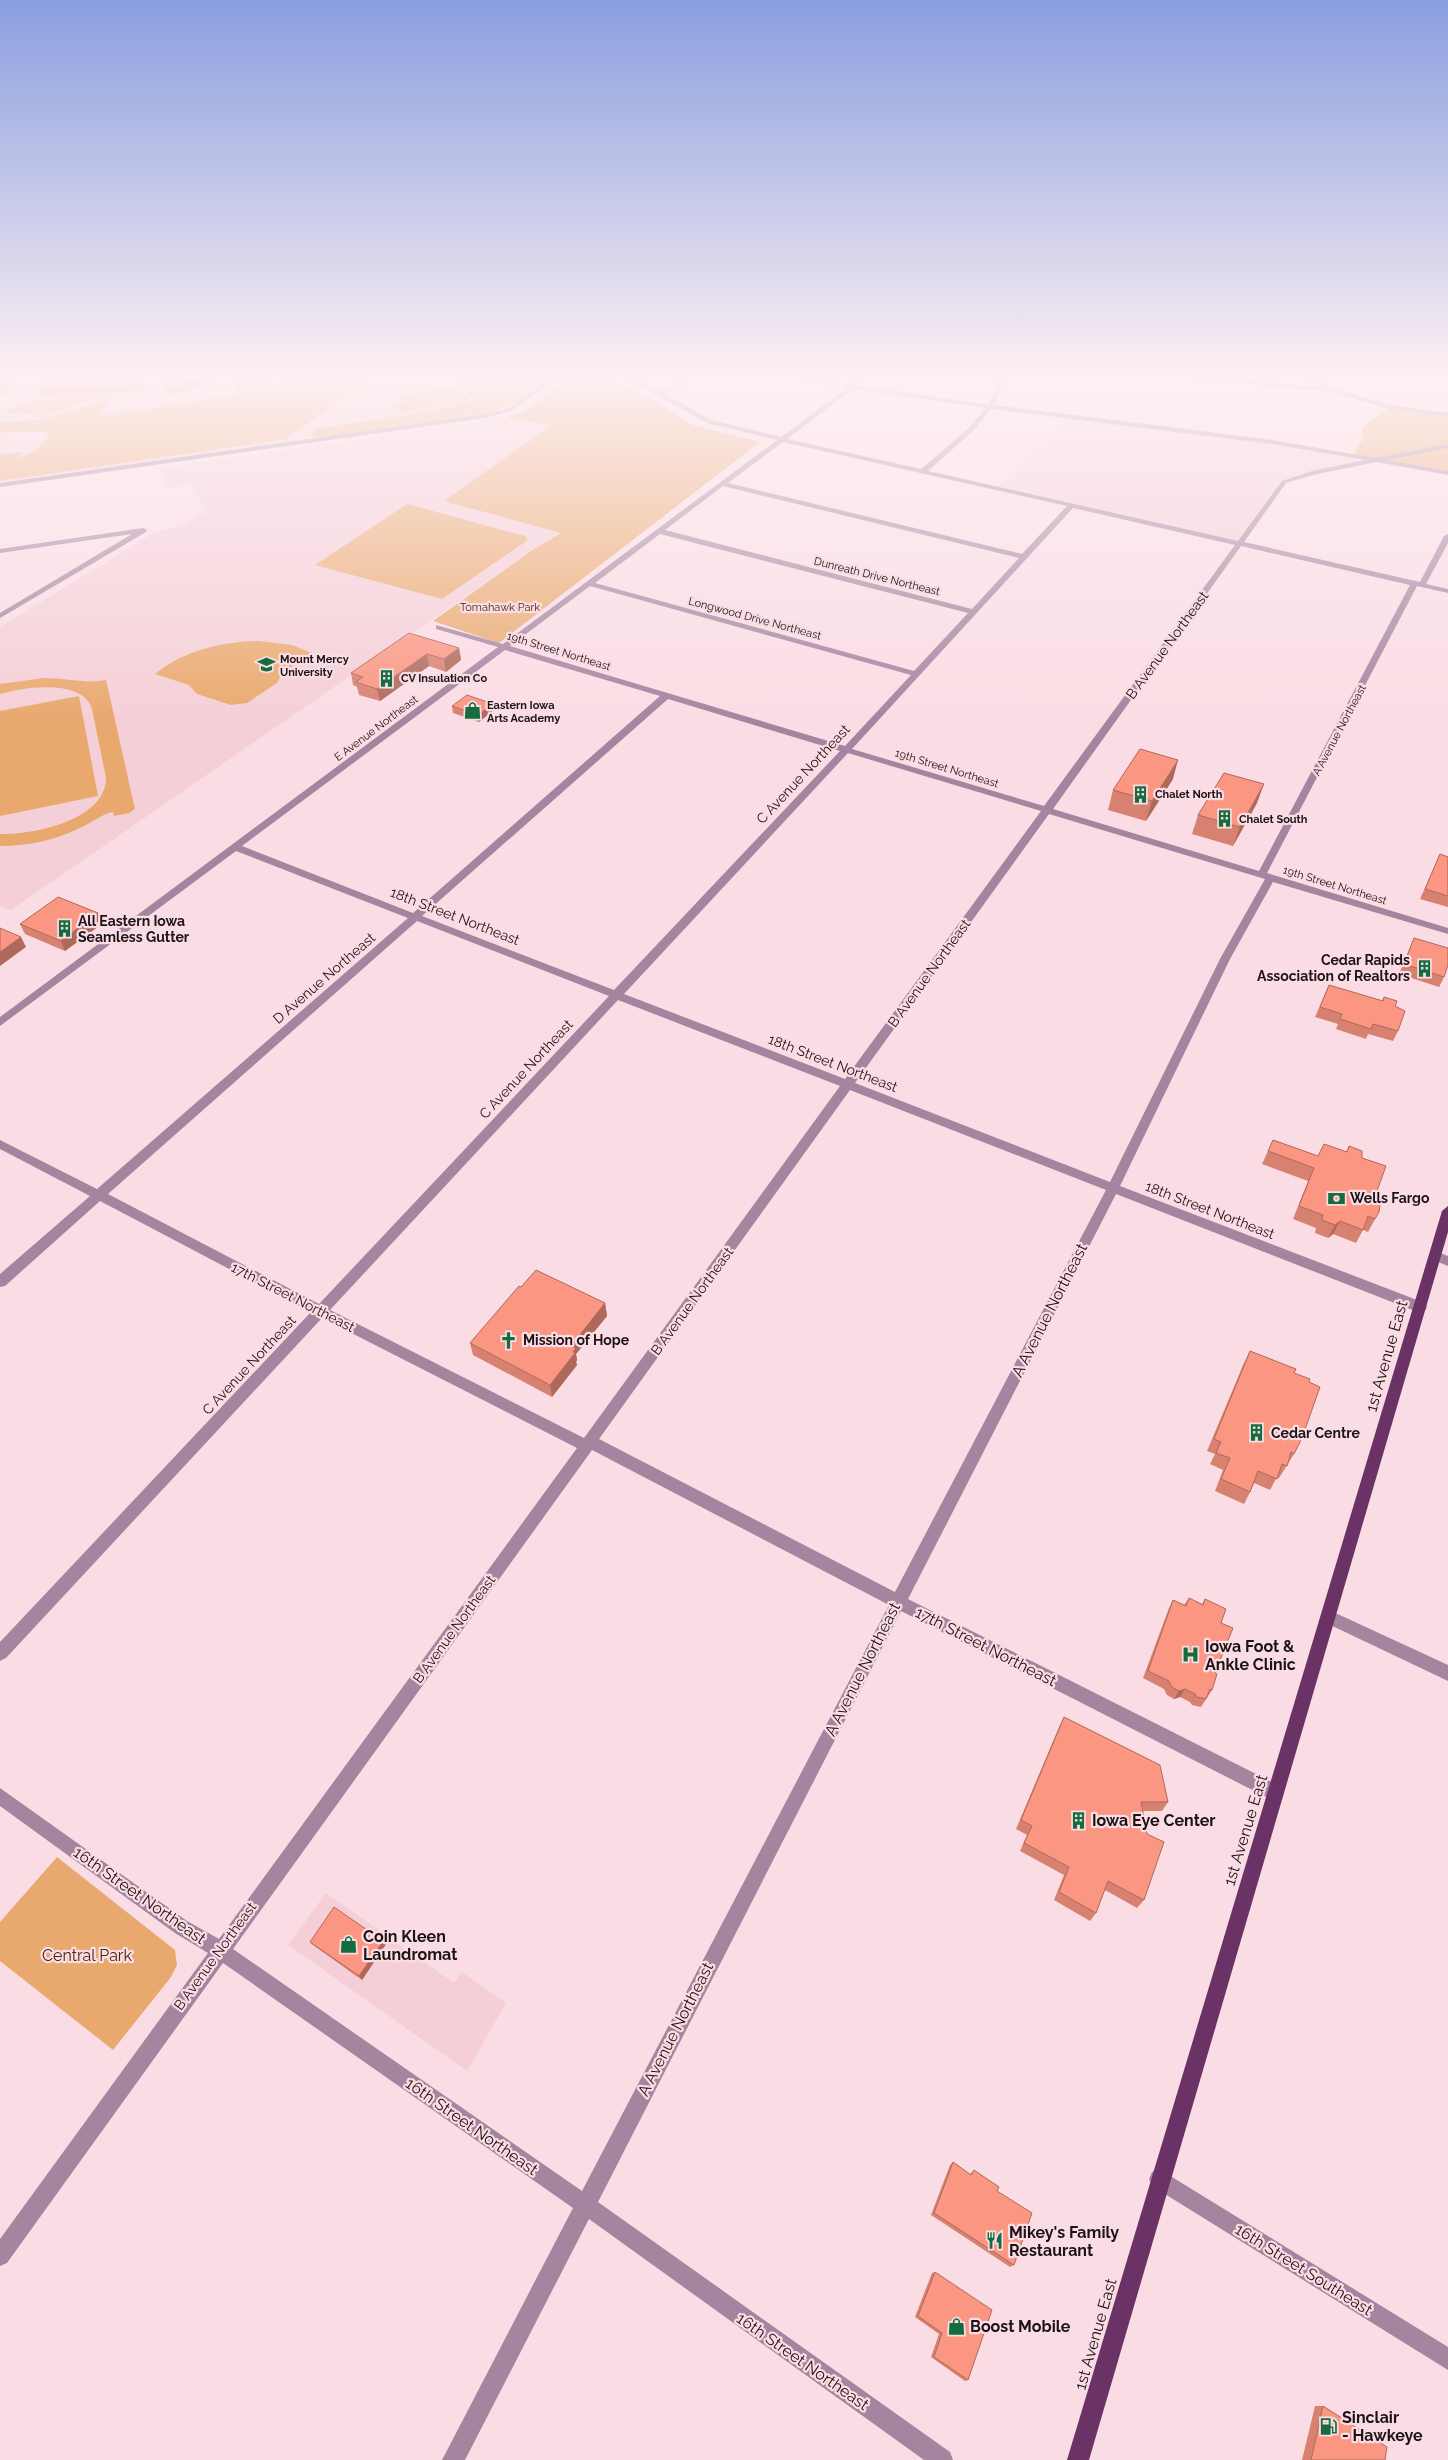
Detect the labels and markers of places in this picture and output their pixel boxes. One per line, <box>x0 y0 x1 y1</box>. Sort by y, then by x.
place label: Mount Mercy University <box>280 653 349 679</box>
school or university icon: Mount Mercy University <box>256 655 276 675</box>
building icon: CV Insulation Co <box>377 668 397 688</box>
place label: CV Insulation Co <box>401 672 487 685</box>
place label: Eastern Iowa Arts Academy <box>487 699 560 725</box>
shop icon: Eastern Iowa Arts Academy <box>463 701 483 721</box>
building icon: Chalet North <box>1131 784 1151 804</box>
place label: Chalet North <box>1155 788 1223 801</box>
building icon: Chalet South <box>1215 809 1235 829</box>
place label: Chalet South <box>1239 813 1308 826</box>
place label: All Eastern Iowa Seamless Gutter <box>78 913 190 945</box>
building icon: All Eastern Iowa Seamless Gutter <box>54 919 74 939</box>
place label: Cedar Rapids Association of Realtors <box>1257 952 1410 984</box>
building icon: Cedar Rapids Association of Realtors <box>1414 958 1434 978</box>
bank icon: Wells Fargo <box>1326 1188 1346 1208</box>
place label: Wells Fargo <box>1350 1190 1430 1206</box>
church icon: Mission of Hope <box>499 1330 519 1350</box>
place label: Mission of Hope <box>523 1332 630 1348</box>
building icon: Cedar Centre <box>1247 1423 1267 1443</box>
place label: Cedar Centre <box>1271 1425 1361 1441</box>
place label: Iowa Foot & Ankle Clinic <box>1205 1637 1296 1674</box>
hospital icon: Iowa Foot & Ankle Clinic <box>1181 1645 1201 1665</box>
building icon: Iowa Eye Center <box>1068 1810 1088 1830</box>
place label: Iowa Eye Center <box>1092 1811 1215 1830</box>
place label: Coin Kleen Laundromat <box>363 1927 457 1964</box>
shop icon: Coin Kleen Laundromat <box>339 1935 359 1955</box>
place label: Mikey's Family Restaurant <box>1009 2223 1119 2260</box>
restaurant icon: Mikey's Family Restaurant <box>985 2231 1005 2251</box>
shop icon: Boost Mobile <box>946 2316 966 2336</box>
place label: Boost Mobile <box>970 2317 1071 2336</box>
place label: Sinclair - Hawkeye <box>1342 2408 1423 2445</box>
fuel station icon: Sinclair - Hawkeye <box>1318 2416 1338 2436</box>

